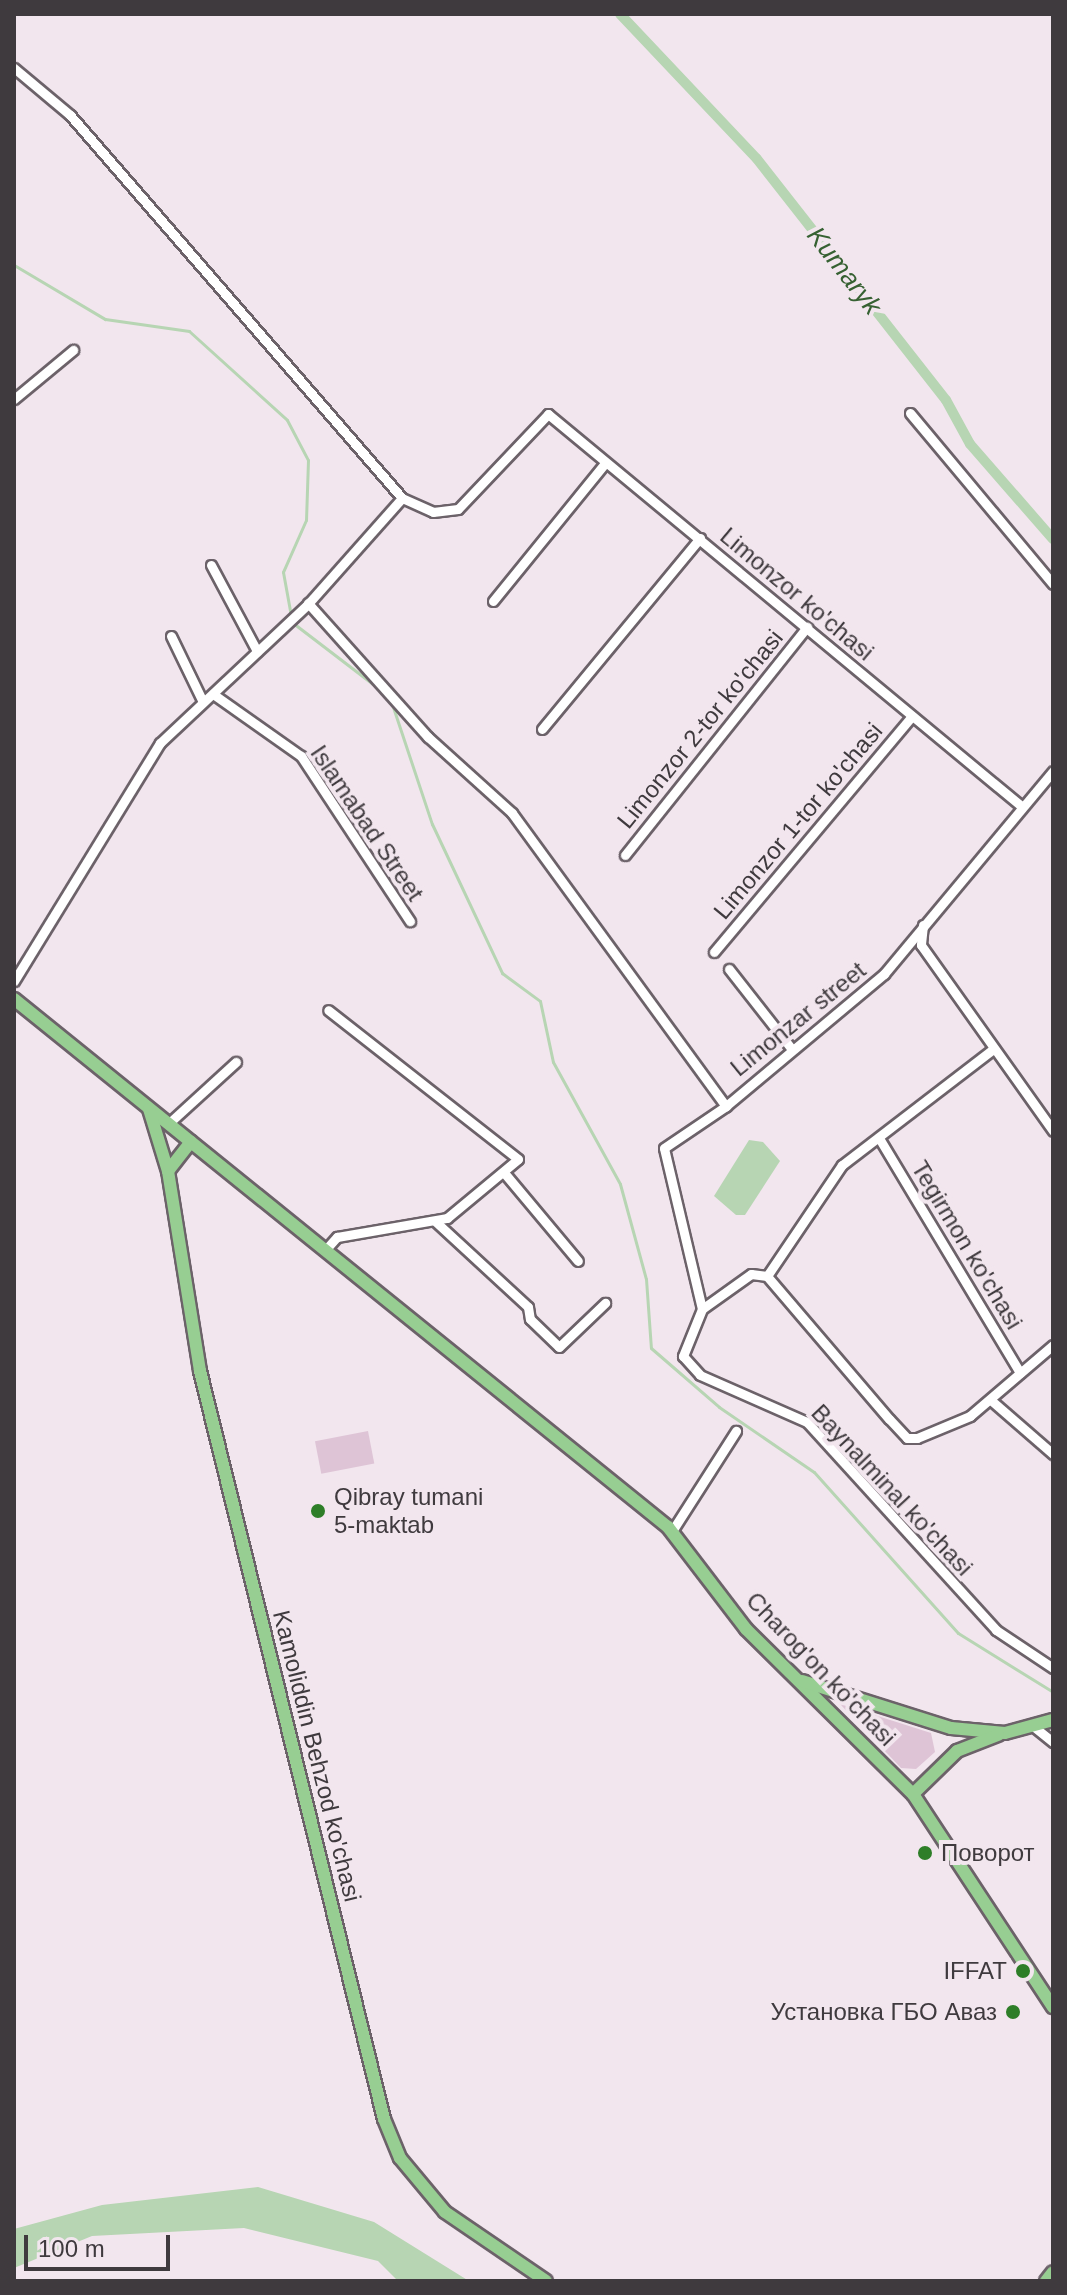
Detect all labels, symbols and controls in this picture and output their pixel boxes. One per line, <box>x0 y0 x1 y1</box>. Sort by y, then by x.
water label: Kumaryk <box>800 221 888 321</box>
street label: Limonzor ko'chasi <box>714 521 880 667</box>
street label: Limonzor 2-tor ko'chasi <box>611 624 789 834</box>
street label: Limonzor 1-tor ko'chasi <box>707 717 889 925</box>
street label: Islamabad Street <box>304 740 430 906</box>
street label: Limonzar street <box>725 956 871 1082</box>
street label: Tegirmon ko'chasi <box>905 1156 1029 1334</box>
street label: Baynalminal ko'chasi <box>805 1399 979 1581</box>
place label: Qibray tumani 5-maktab <box>334 1483 483 1539</box>
marker: Qibray tumani 5-maktab <box>309 1502 327 1520</box>
street label: Charog'on ko'chasi <box>740 1586 902 1752</box>
street label: Kamoliddin Behzod ko'chasi <box>267 1607 367 1905</box>
place label: Поворот <box>941 1839 1035 1867</box>
marker: Поворот <box>916 1844 934 1862</box>
place label: IFFAT <box>943 1957 1007 1985</box>
marker: IFFAT <box>1014 1962 1032 1980</box>
place label: Установка ГБО Аваз <box>771 1998 997 2026</box>
marker: Установка ГБО Аваз <box>1004 2003 1022 2021</box>
scale bar <box>28 2219 174 2269</box>
text: 100 m <box>38 2235 105 2262</box>

